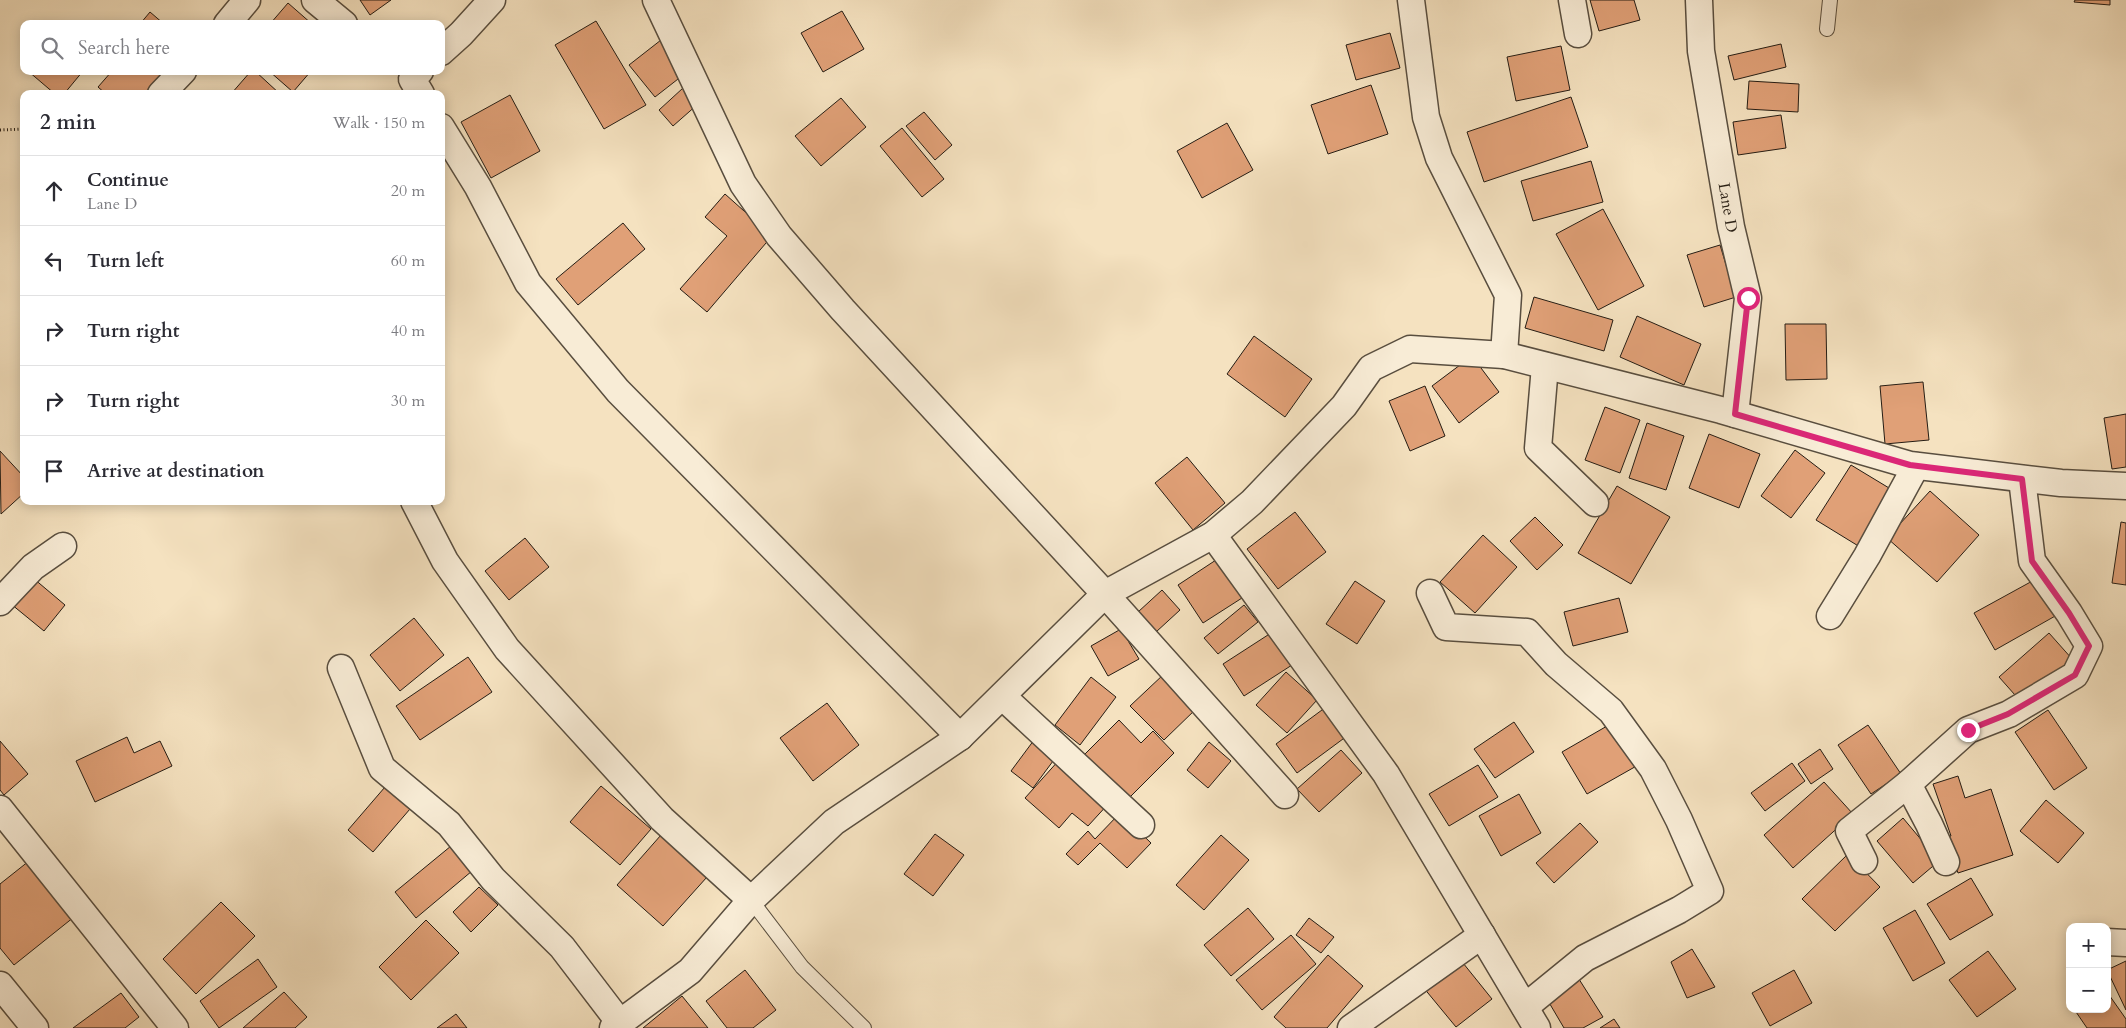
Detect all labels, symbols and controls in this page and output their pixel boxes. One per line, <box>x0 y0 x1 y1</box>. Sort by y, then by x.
search box <box>20 20 445 75</box>
icon: search <box>38 34 66 62</box>
text: Search here <box>78 35 170 61</box>
text: 2 min <box>40 108 96 137</box>
text: Walk · 150 m <box>333 112 425 134</box>
text: Continue <box>87 167 169 193</box>
icon: ahead <box>40 177 68 205</box>
text: 20 m <box>391 180 425 202</box>
street label: Lane D <box>1713 181 1743 234</box>
text: Lane D <box>87 193 137 215</box>
icon: left <box>40 247 68 275</box>
text: Turn left <box>87 248 164 274</box>
text: 60 m <box>391 250 425 272</box>
route start <box>1737 287 1760 310</box>
icon: right <box>40 317 68 345</box>
text: Turn right <box>87 318 179 344</box>
text: 40 m <box>391 320 425 342</box>
icon: right <box>40 387 68 415</box>
text: Turn right <box>87 388 179 414</box>
text: 30 m <box>391 390 425 412</box>
icon: arrive <box>40 457 68 485</box>
text: Arrive at destination <box>87 458 264 484</box>
route end <box>1957 719 1980 742</box>
map controls <box>2066 923 2111 1013</box>
button: + <box>2066 923 2111 968</box>
button: − <box>2066 968 2111 1013</box>

